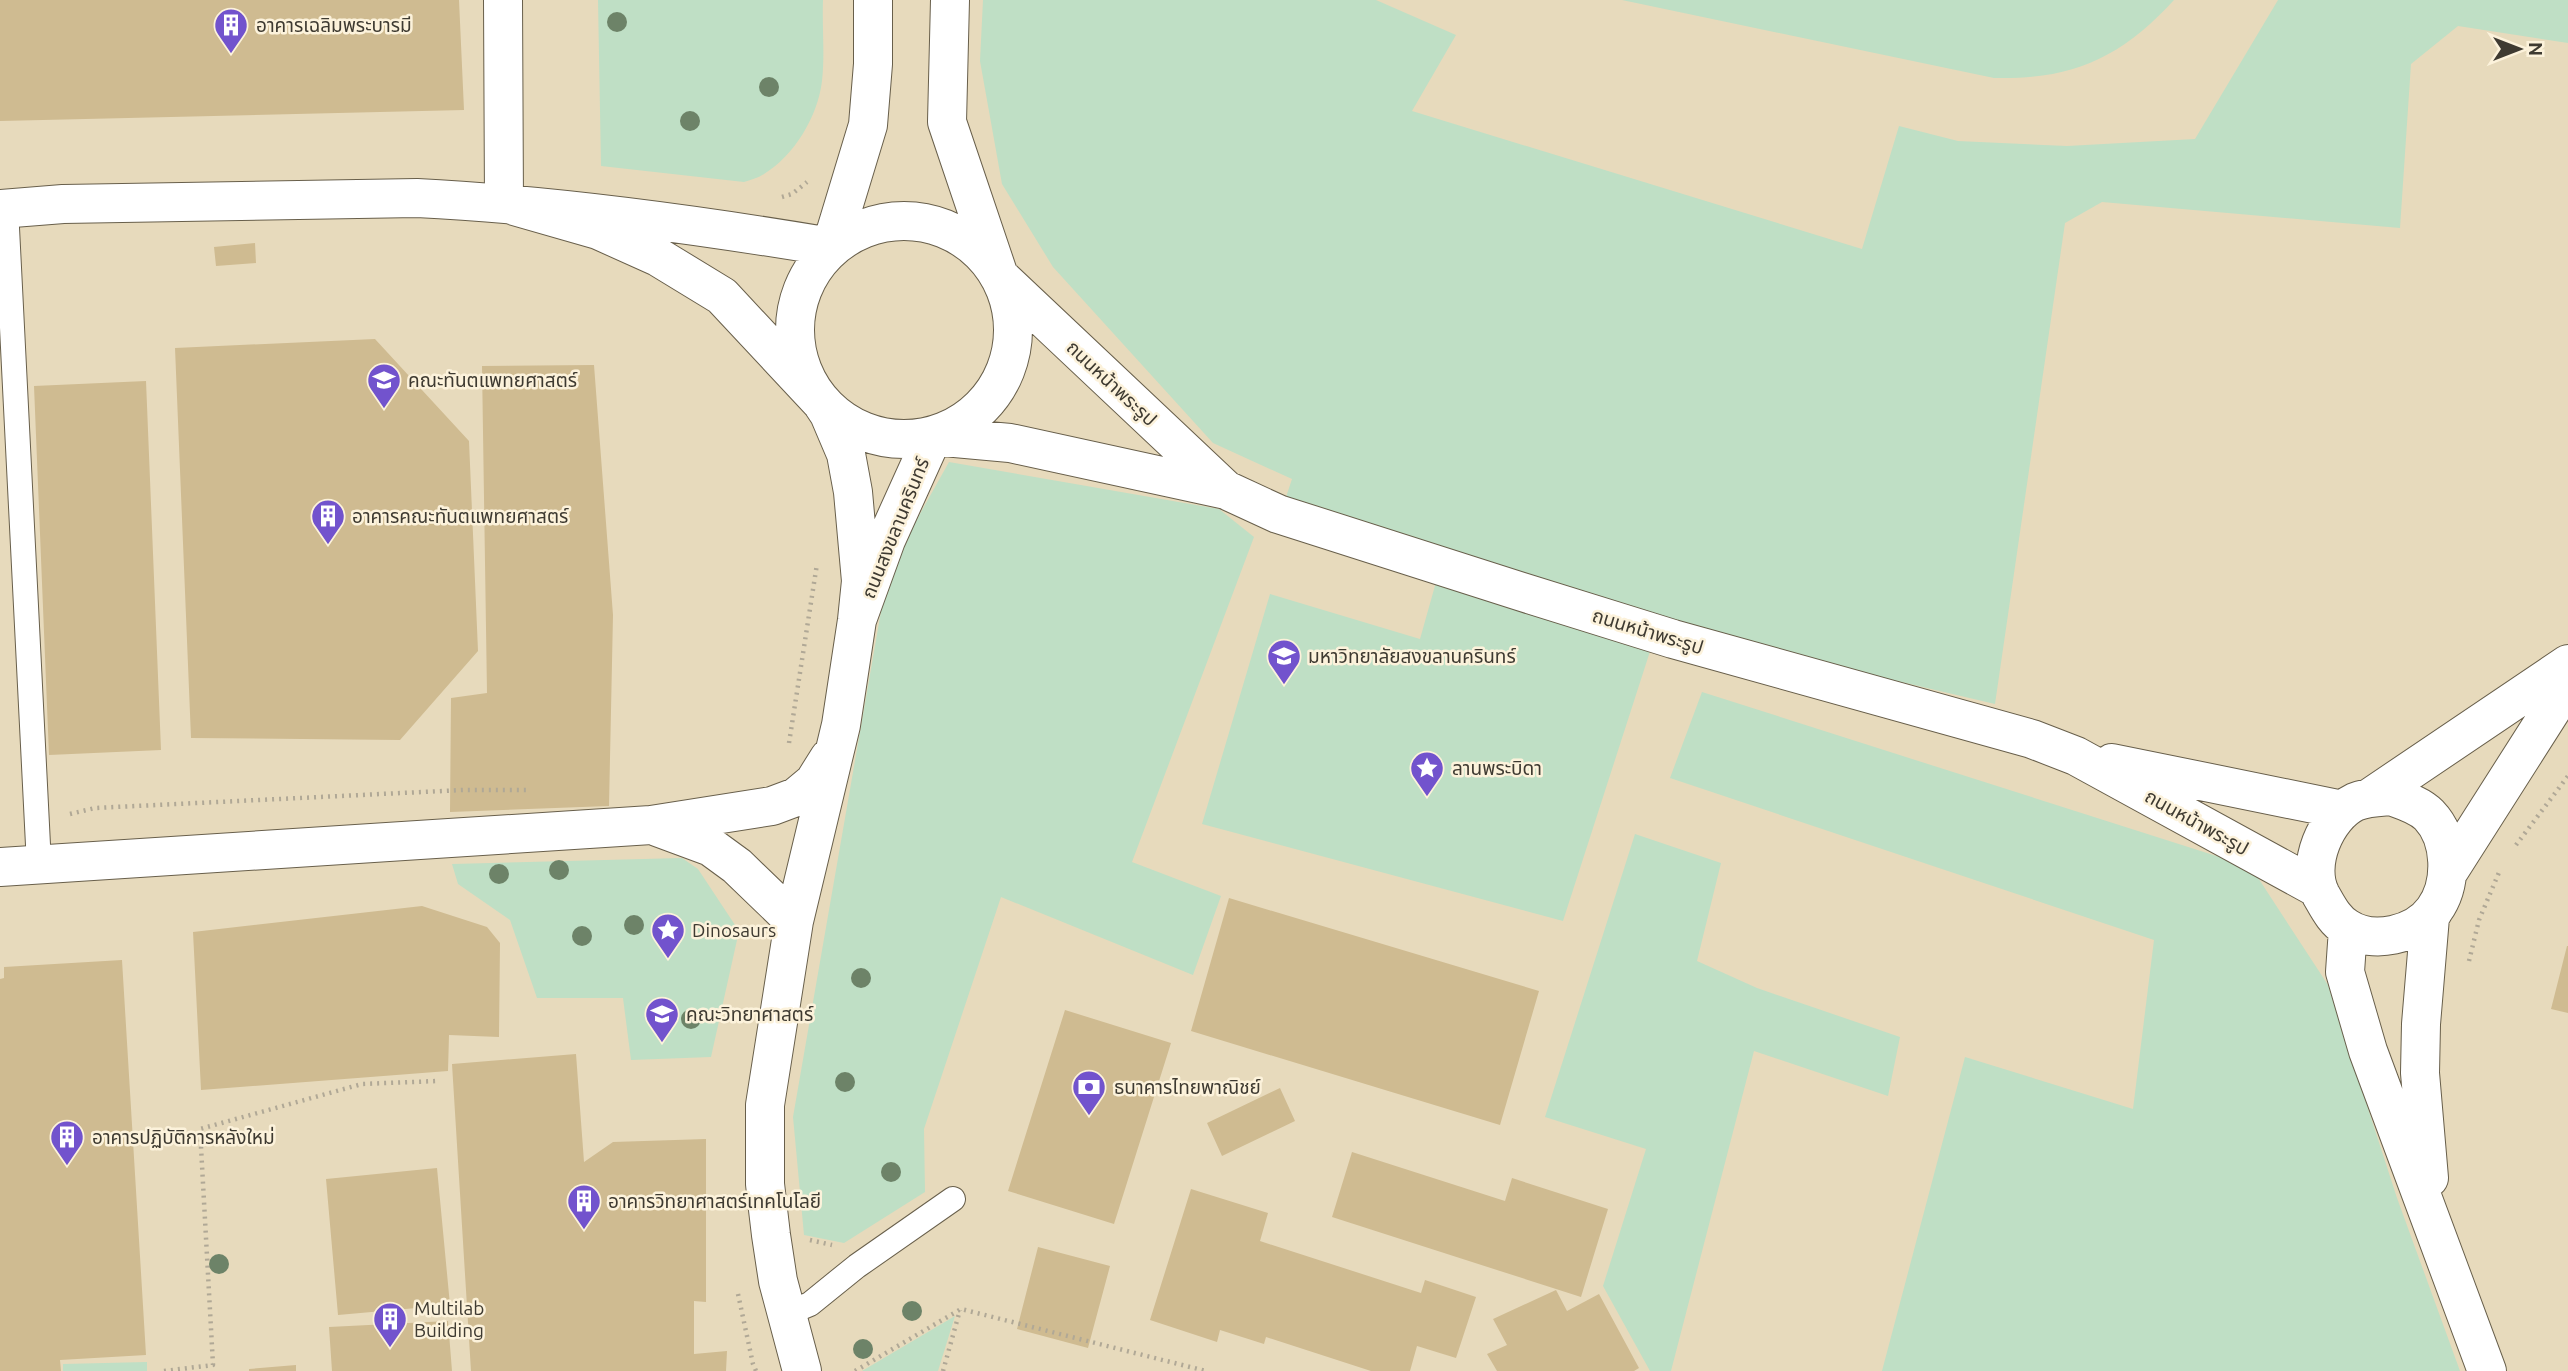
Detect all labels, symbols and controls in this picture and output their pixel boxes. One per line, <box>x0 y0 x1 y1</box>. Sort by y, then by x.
building icon: อาคารเฉลิมพระบารมี <box>212 6 250 55</box>
place label: อาคารเฉลิมพระบารมี <box>256 14 412 36</box>
north arrow <box>2484 14 2554 84</box>
text: N <box>2525 42 2547 56</box>
street label: ถนนหน้าพระรูป <box>1061 336 1162 432</box>
school or university icon: คณะทันตแพทยศาสตร์ <box>365 361 403 410</box>
place label: คณะทันตแพทยศาสตร์ <box>408 369 578 391</box>
street label: ถนนสงขลานครินทร์ <box>857 454 934 602</box>
building icon: อาคารคณะทันตแพทยศาสตร์ <box>309 497 347 546</box>
place label: อาคารคณะทันตแพทยศาสตร์ <box>352 505 569 527</box>
street label: ถนนหน้าพระรูป <box>1589 604 1706 660</box>
school or university icon: มหาวิทยาลัยสงขลานครินทร์ <box>1265 637 1303 686</box>
place label: มหาวิทยาลัยสงขลานครินทร์ <box>1308 645 1517 667</box>
place icon: ลานพระบิดา <box>1408 749 1446 798</box>
place label: ลานพระบิดา <box>1452 757 1542 779</box>
street label: ถนนหน้าพระรูป <box>2140 785 2253 861</box>
place icon: Dinosaurs <box>649 911 687 960</box>
place label: Dinosaurs <box>692 919 776 941</box>
school or university icon: คณะวิทยาศาสตร์ <box>643 995 681 1044</box>
place label: คณะวิทยาศาสตร์ <box>686 1003 814 1025</box>
bank icon: ธนาคารไทยพาณิชย์ <box>1070 1068 1108 1117</box>
place label: ธนาคารไทยพาณิชย์ <box>1114 1076 1261 1098</box>
building icon: อาคารปฏิบัติการหลังใหม่ <box>48 1118 86 1167</box>
place label: อาคารปฏิบัติการหลังใหม่ <box>92 1126 275 1148</box>
building icon: อาคารวิทยาศาสตร์เทคโนโลยี <box>565 1182 603 1231</box>
place label: อาคารวิทยาศาสตร์เทคโนโลยี <box>608 1190 821 1212</box>
place label: Multilab Building <box>414 1297 484 1341</box>
building icon: Multilab Building <box>371 1300 409 1349</box>

